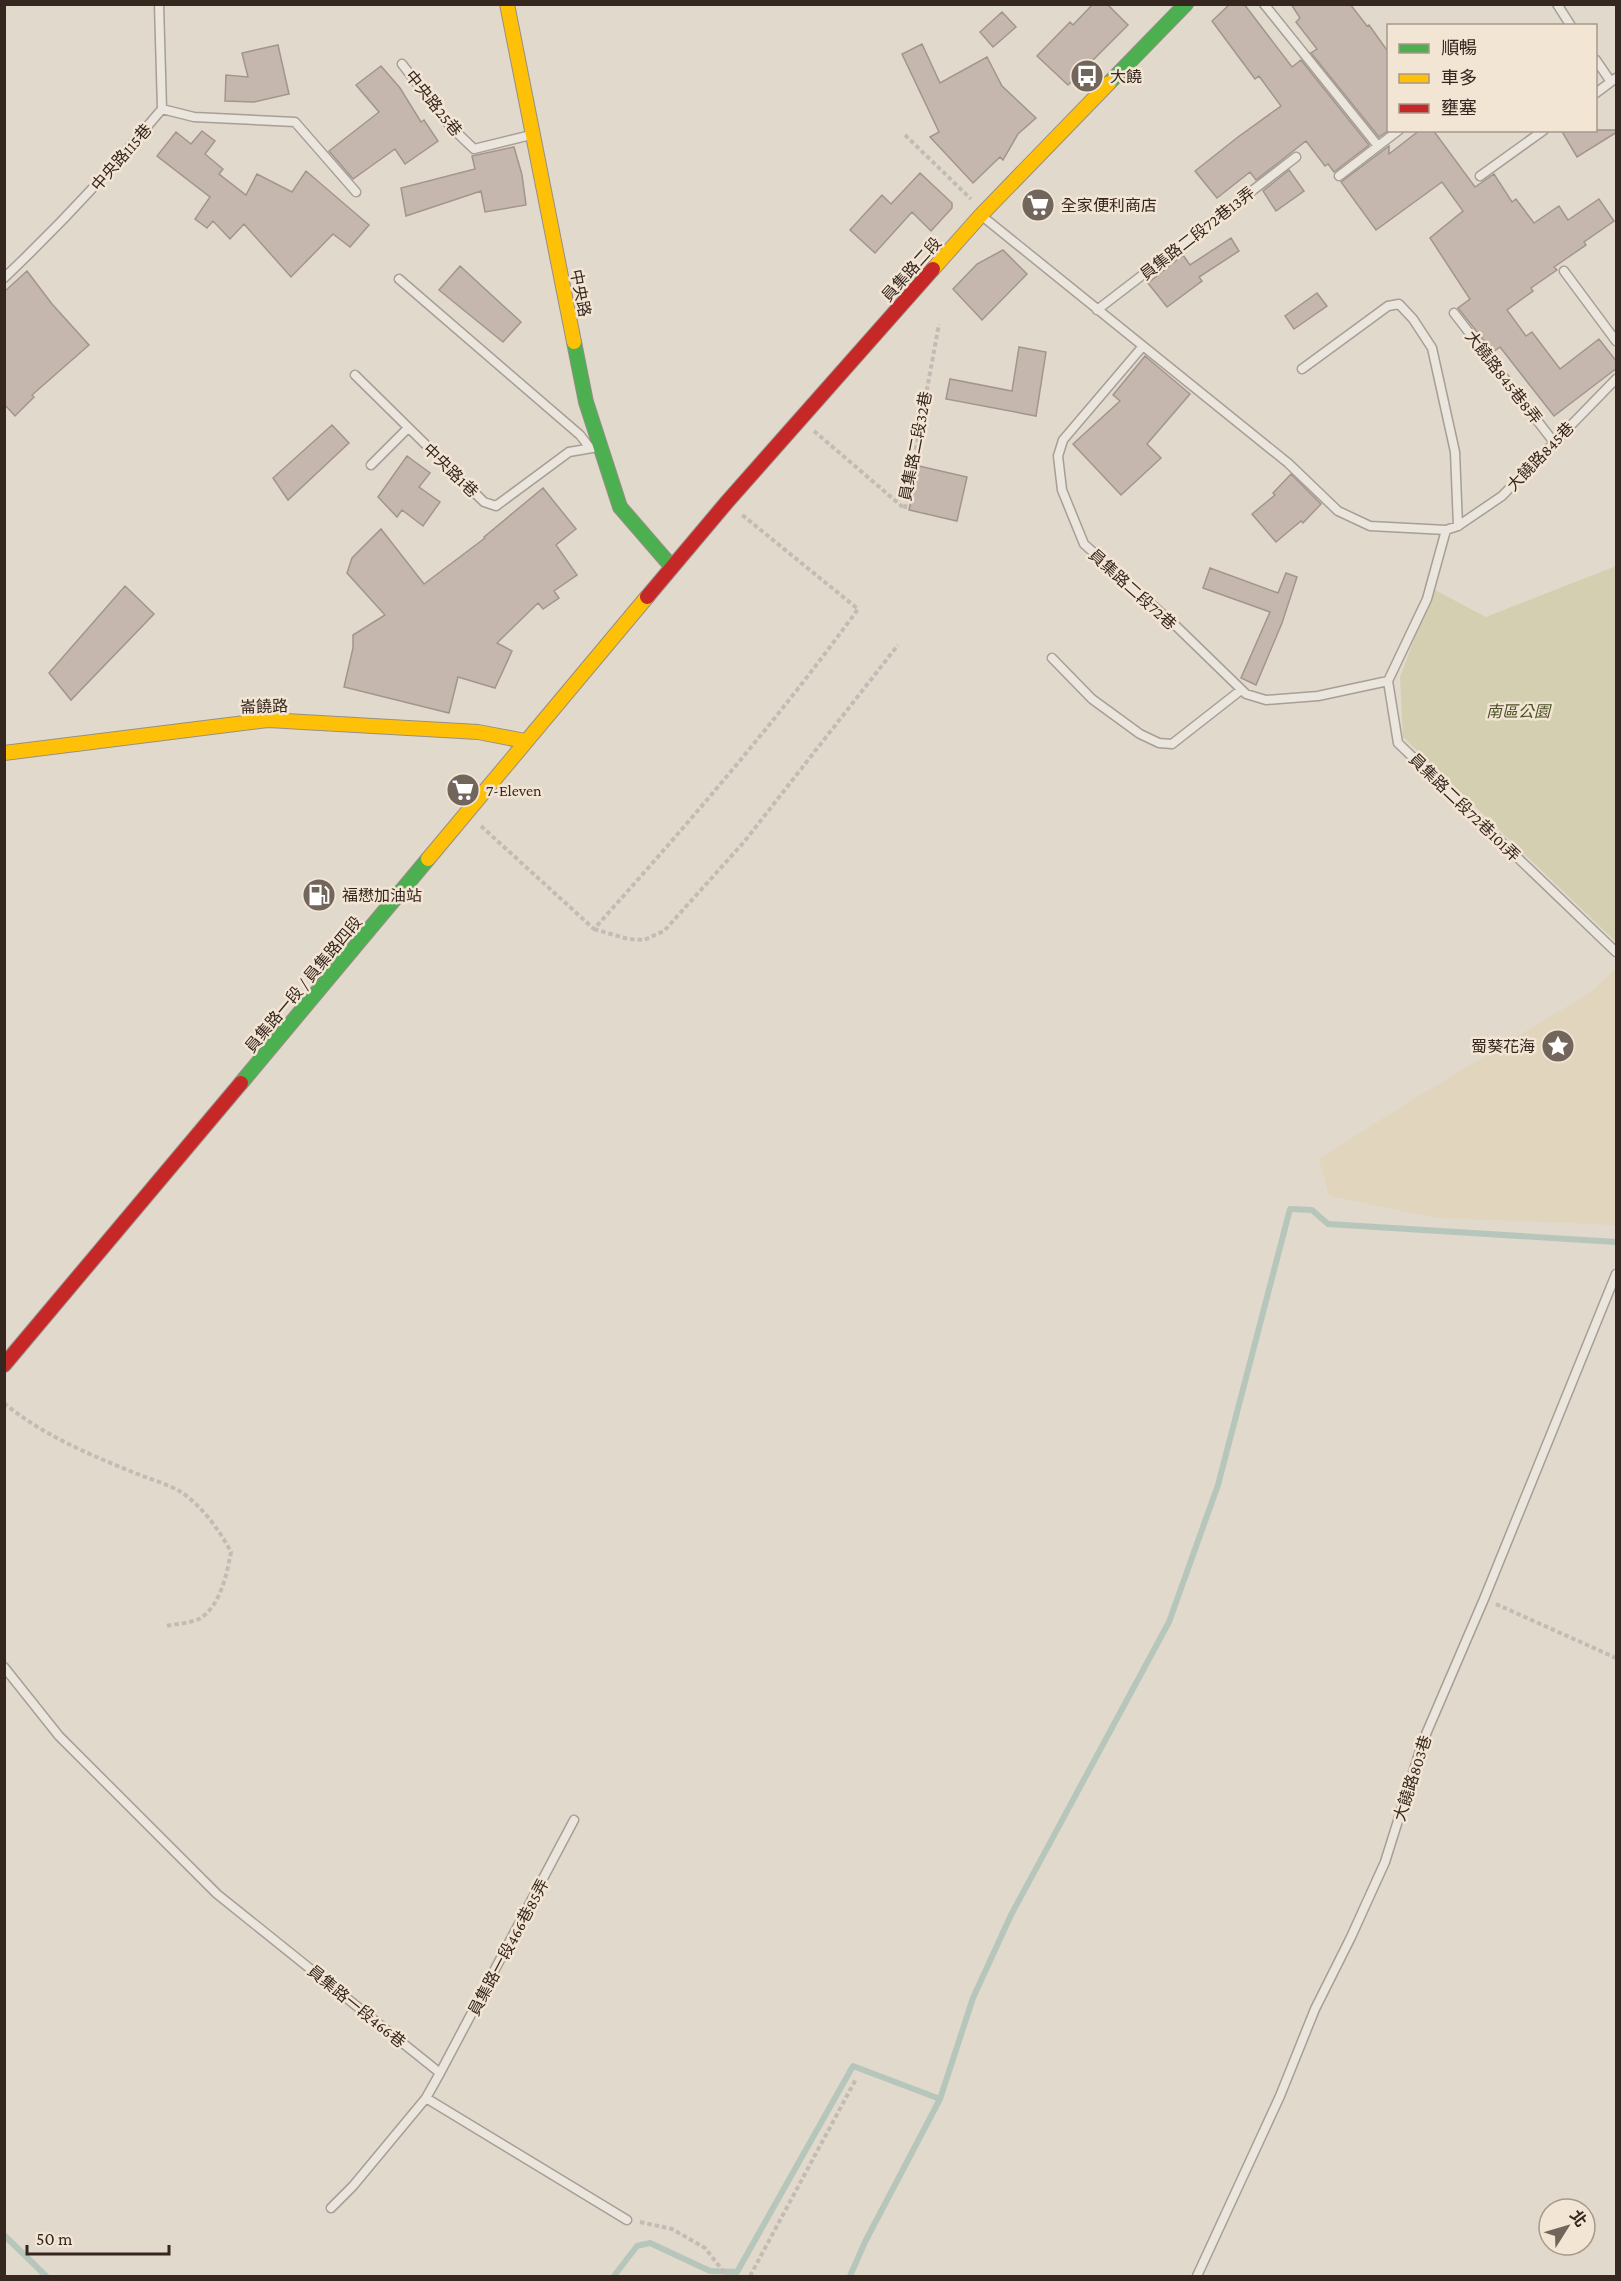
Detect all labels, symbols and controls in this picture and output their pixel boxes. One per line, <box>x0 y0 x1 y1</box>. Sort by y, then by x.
legend <box>1387 24 1597 132</box>
text: 順暢 <box>1441 38 1477 58</box>
bus stop icon: 大饒 <box>1069 58 1105 94</box>
street label: 中央路25巷 <box>402 67 465 139</box>
place label: 大饒 <box>1110 68 1142 85</box>
text: 車多 <box>1441 68 1477 88</box>
text: 壅塞 <box>1441 98 1477 118</box>
street label: 中央路115巷 <box>88 121 155 194</box>
street label: 員集路二段72巷13弄 <box>1137 184 1258 283</box>
supermarket icon: 全家便利商店 <box>1020 187 1056 223</box>
place label: 全家便利商店 <box>1061 197 1157 214</box>
street label: 員集路二段 <box>878 234 944 305</box>
street label: 中央路 <box>568 268 593 318</box>
street label: 大饒路845巷8弄 <box>1462 328 1545 427</box>
street label: 員集路二段32巷 <box>897 390 934 502</box>
street label: 大饒路845巷 <box>1504 419 1577 494</box>
street label: 中央路1巷 <box>420 440 481 501</box>
street label: 員集路二段72巷 <box>1086 546 1180 633</box>
street label: 崙饒路 <box>240 697 288 716</box>
park label: 南區公園 <box>1486 703 1552 720</box>
street label: 員集路二段72巷101弄 <box>1406 750 1523 864</box>
supermarket icon: 7-Eleven <box>445 772 481 808</box>
place label: 7-Eleven <box>486 782 542 799</box>
fuel station icon: 福懋加油站 <box>301 877 337 913</box>
place label: 福懋加油站 <box>342 887 422 904</box>
street label: 員集路一段 / 員集路四段 <box>242 913 365 1056</box>
place icon: 蜀葵花海 <box>1540 1028 1576 1064</box>
place label: 蜀葵花海 <box>1471 1038 1535 1055</box>
street label: 大饒路803巷 <box>1391 1733 1434 1823</box>
street label: 員集路一段466巷85弄 <box>465 1876 552 2018</box>
street label: 員集路一段466巷 <box>305 1962 409 2051</box>
north arrow <box>1537 2197 1597 2257</box>
text: 北 <box>1567 2207 1590 2230</box>
scale bar <box>27 2218 170 2256</box>
text: 50 m <box>36 2229 73 2249</box>

